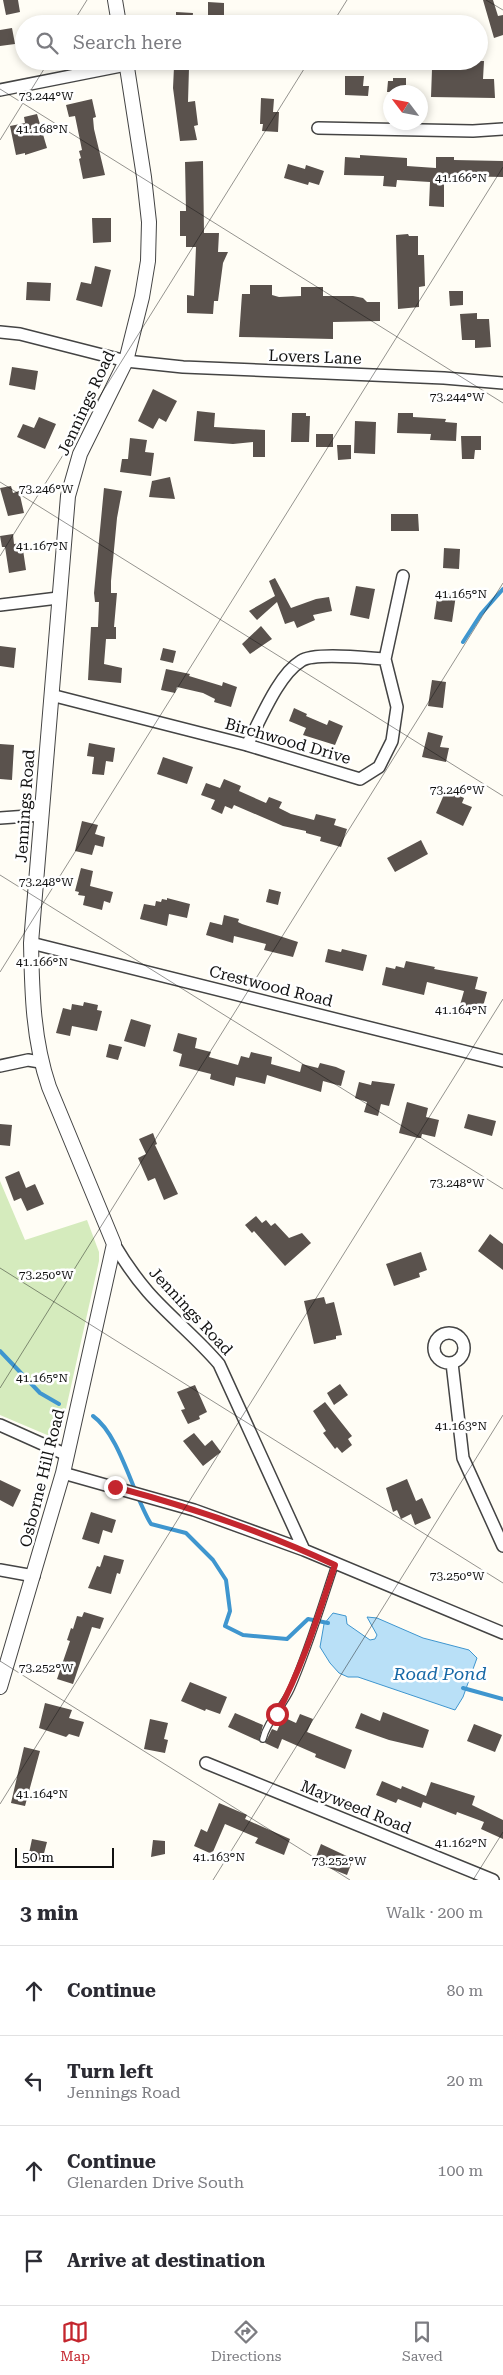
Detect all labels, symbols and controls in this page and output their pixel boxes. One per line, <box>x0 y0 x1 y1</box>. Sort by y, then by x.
search box <box>15 15 488 70</box>
icon: search <box>33 29 61 57</box>
text: Search here <box>73 31 182 54</box>
north arrow <box>383 85 428 130</box>
text: 73.244°W <box>19 89 74 103</box>
text: 41.168°N <box>16 122 68 136</box>
text: 41.166°N <box>435 171 487 185</box>
street label: Lovers Lane <box>268 346 362 368</box>
street label: Jennings Road <box>53 347 119 459</box>
text: 73.244°W <box>430 390 485 404</box>
text: 73.246°W <box>19 482 74 496</box>
text: 41.167°N <box>16 539 68 553</box>
text: 41.165°N <box>435 587 487 601</box>
street label: Birchwood Drive <box>223 714 353 768</box>
street label: Jennings Road <box>12 749 38 863</box>
text: 73.246°W <box>430 783 485 797</box>
text: 73.248°W <box>19 875 74 889</box>
text: 41.166°N <box>16 955 68 969</box>
street label: Crestwood Road <box>207 961 335 1011</box>
text: 41.164°N <box>435 1003 487 1017</box>
text: 73.248°W <box>430 1176 485 1190</box>
street label: Jennings Road <box>145 1263 237 1359</box>
text: 73.250°W <box>19 1268 74 1282</box>
text: 41.165°N <box>16 1371 68 1385</box>
street label: Osborne Hill Road <box>16 1407 68 1549</box>
text: 41.163°N <box>435 1419 487 1433</box>
route end <box>104 1476 127 1499</box>
text: 73.250°W <box>430 1569 485 1583</box>
text: 73.252°W <box>19 1661 74 1675</box>
water label: Road Pond <box>392 1663 487 1684</box>
route start <box>266 1703 289 1726</box>
street label: Mayweed Road <box>298 1776 414 1838</box>
text: 41.164°N <box>16 1787 68 1801</box>
text: 41.162°N <box>435 1836 487 1850</box>
scale bar <box>15 1845 114 1868</box>
text: 50 m <box>22 1849 54 1865</box>
text: 41.163°N <box>193 1850 245 1864</box>
text: 73.252°W <box>312 1854 367 1868</box>
text: 3 min <box>20 1901 78 1925</box>
text: Walk · 200 m <box>386 1903 483 1922</box>
icon: ahead <box>20 1977 48 2005</box>
text: Continue <box>67 1979 156 2002</box>
text: 80 m <box>446 1981 483 2000</box>
text: Turn left <box>67 2060 153 2083</box>
icon: left <box>20 2067 48 2095</box>
text: 20 m <box>446 2071 483 2090</box>
text: Jennings Road <box>67 2083 181 2102</box>
text: Continue <box>67 2150 156 2173</box>
icon: ahead <box>20 2157 48 2185</box>
text: 100 m <box>437 2161 483 2180</box>
text: Glenarden Drive South <box>67 2173 244 2192</box>
icon: arrive <box>20 2247 48 2275</box>
text: Arrive at destination <box>67 2249 265 2272</box>
tab: Map <box>60 2318 90 2364</box>
tab: Directions <box>211 2318 281 2364</box>
tab: Saved <box>402 2318 443 2364</box>

